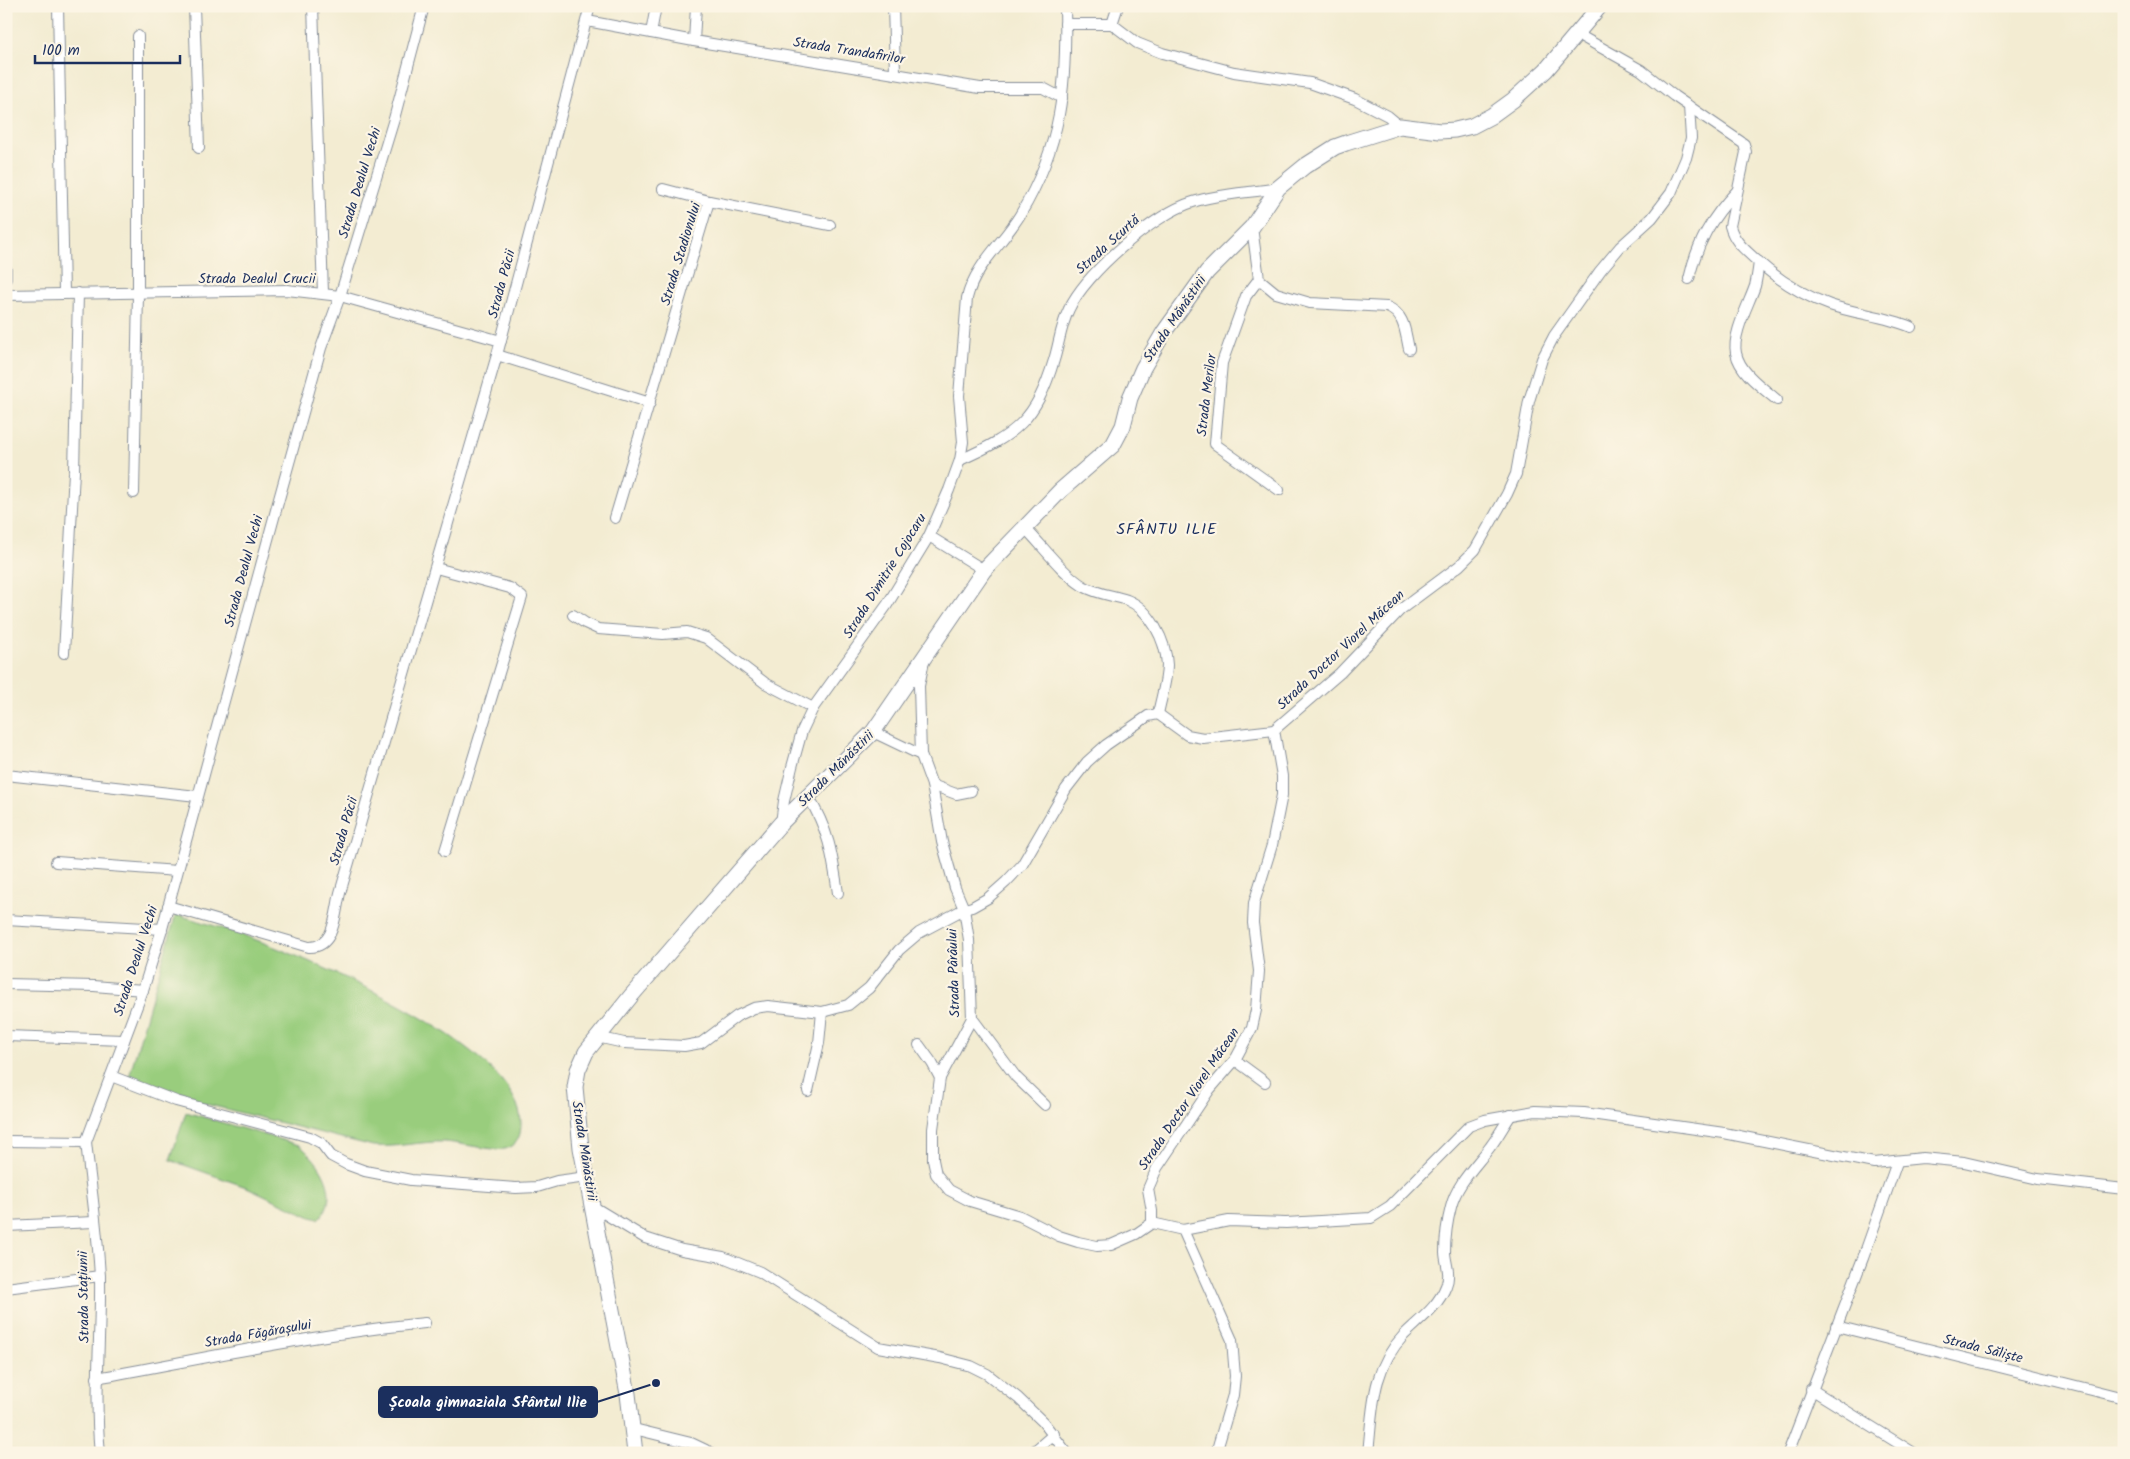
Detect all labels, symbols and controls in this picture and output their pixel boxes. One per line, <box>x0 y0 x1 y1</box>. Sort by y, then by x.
street label: Strada Trandafirilor <box>792 31 908 71</box>
scale bar <box>35 32 180 64</box>
text: 100 m <box>42 39 80 63</box>
street label: Strada Dealul Vechi <box>333 124 388 241</box>
street label: Strada Stadionului <box>655 199 707 308</box>
street label: Strada Scurtă <box>1071 209 1146 280</box>
street label: Strada Păcii <box>482 247 522 321</box>
street label: Strada Dealul Crucii <box>199 268 316 290</box>
street label: Strada Mănăstirii <box>1138 270 1213 367</box>
street label: Strada Merilor <box>1191 351 1223 438</box>
street label: Strada Dimitrie Cojocaru <box>837 509 933 643</box>
street label: Strada Dealul Vechi <box>218 512 270 629</box>
district label: SFÂNTU ILIE <box>1117 517 1217 542</box>
street label: Strada Doctor Viorel Măcean <box>1272 585 1410 715</box>
street label: Strada Mănăstirii <box>793 725 880 812</box>
street label: Strada Păcii <box>324 794 364 868</box>
street label: Strada Dealul Vechi <box>108 902 164 1019</box>
street label: Strada Pârâului <box>941 928 967 1018</box>
street label: Strada Doctor Viorel Măcean <box>1133 1023 1245 1175</box>
street label: Strada Mănăstirii <box>565 1099 603 1203</box>
street label: Strada Stațiunii <box>72 1250 96 1343</box>
street label: Strada Făgărașului <box>203 1314 314 1354</box>
street label: Strada Săliște <box>1941 1328 2026 1370</box>
callout: Școala gimnaziala Sfântul Ilie <box>379 1387 597 1417</box>
text: Școala gimnaziala Sfântul Ilie <box>389 1391 587 1415</box>

